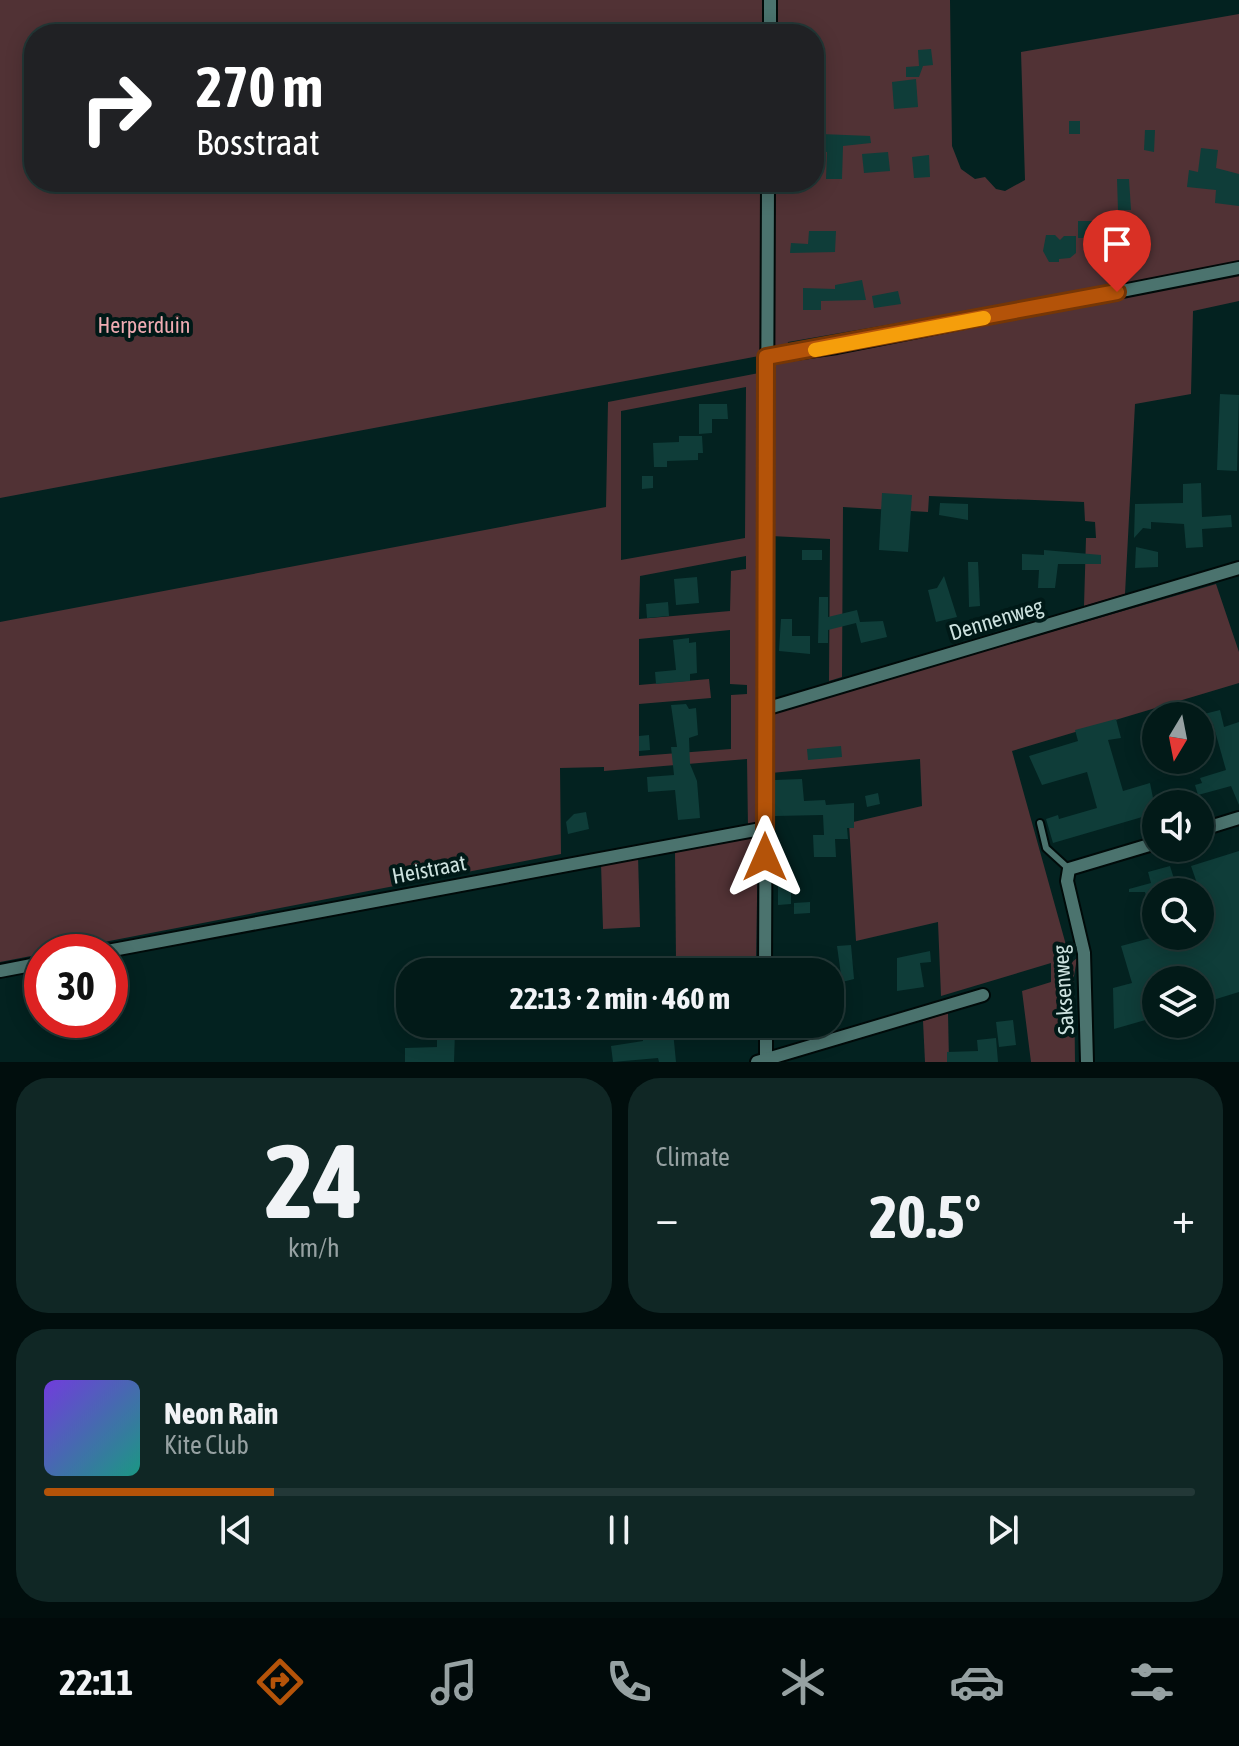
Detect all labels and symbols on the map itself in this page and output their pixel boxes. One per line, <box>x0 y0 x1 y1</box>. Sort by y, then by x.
pin <box>1083 210 1151 292</box>
park label: Herperduin <box>98 312 190 338</box>
street label: Dennenweg <box>946 592 1047 646</box>
north arrow <box>1142 702 1214 774</box>
position arrow <box>723 815 807 899</box>
street label: Heistraat <box>390 849 468 889</box>
speed limit sign: 30 <box>24 934 128 1038</box>
street label: Saksenweg <box>1047 944 1079 1036</box>

